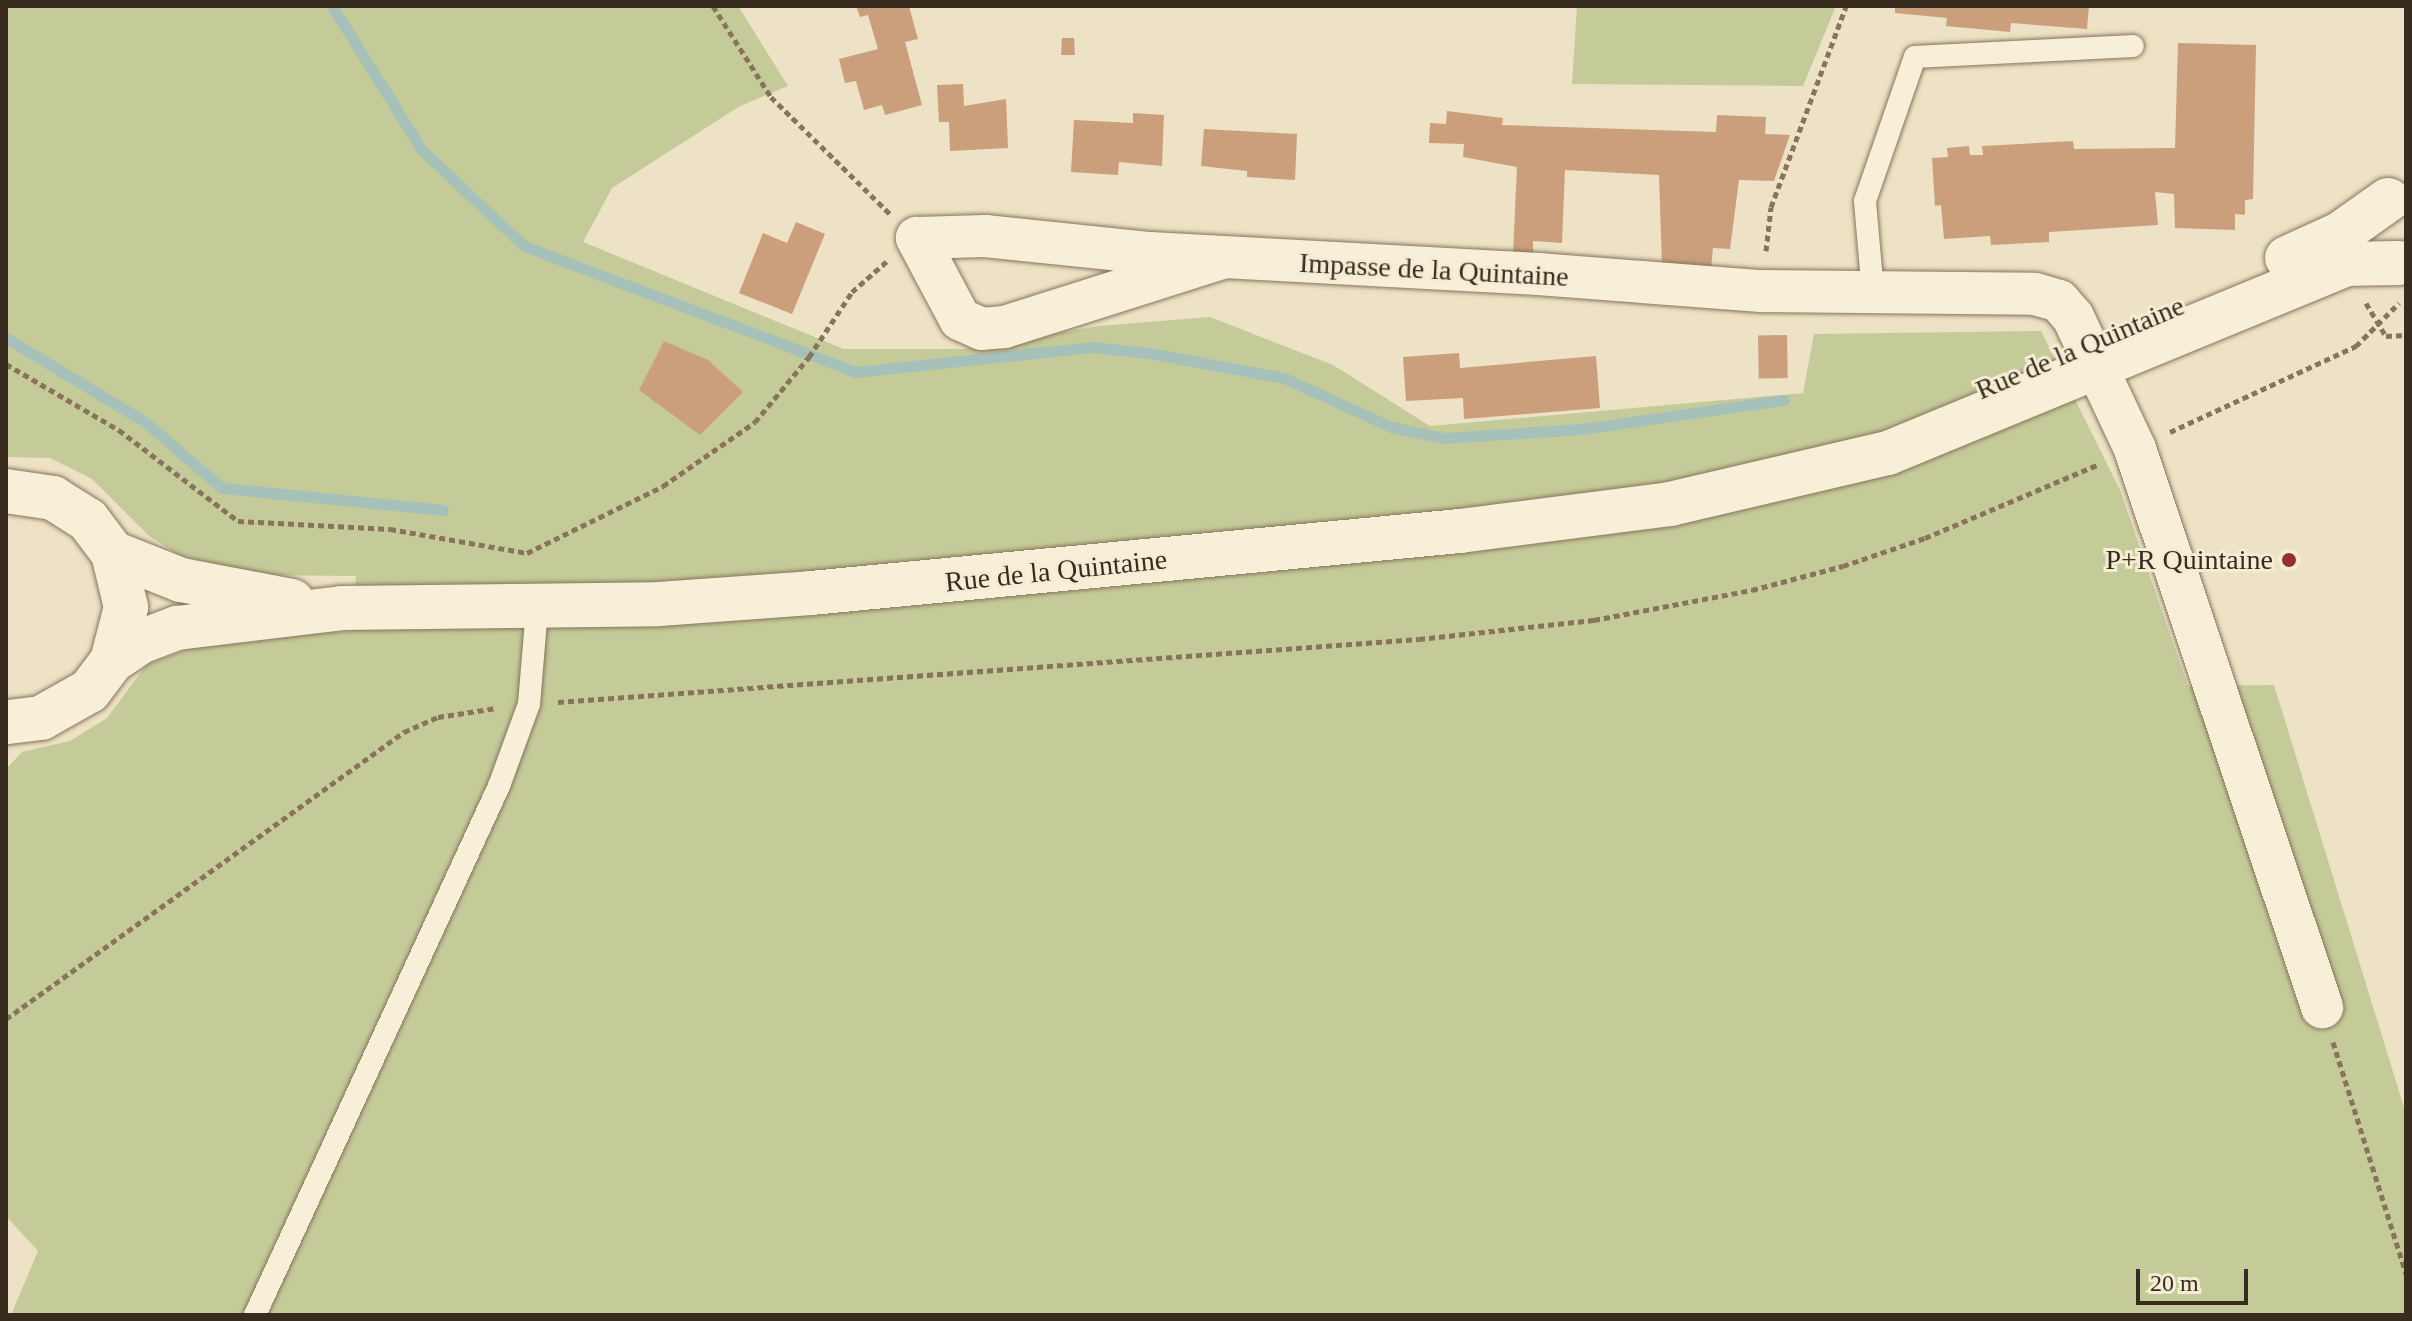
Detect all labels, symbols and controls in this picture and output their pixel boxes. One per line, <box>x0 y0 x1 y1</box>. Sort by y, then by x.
street label: Impasse de la Quintaine <box>1298 246 1570 294</box>
street label: Rue de la Quintaine <box>1971 289 2189 407</box>
street label: Rue de la Quintaine <box>943 543 1169 599</box>
place label: P+R Quintaine <box>2106 543 2273 577</box>
marker: P+R Quintaine <box>2280 551 2298 569</box>
scale bar <box>2140 1253 2252 1303</box>
text: 20 m <box>2150 1270 2199 1296</box>

